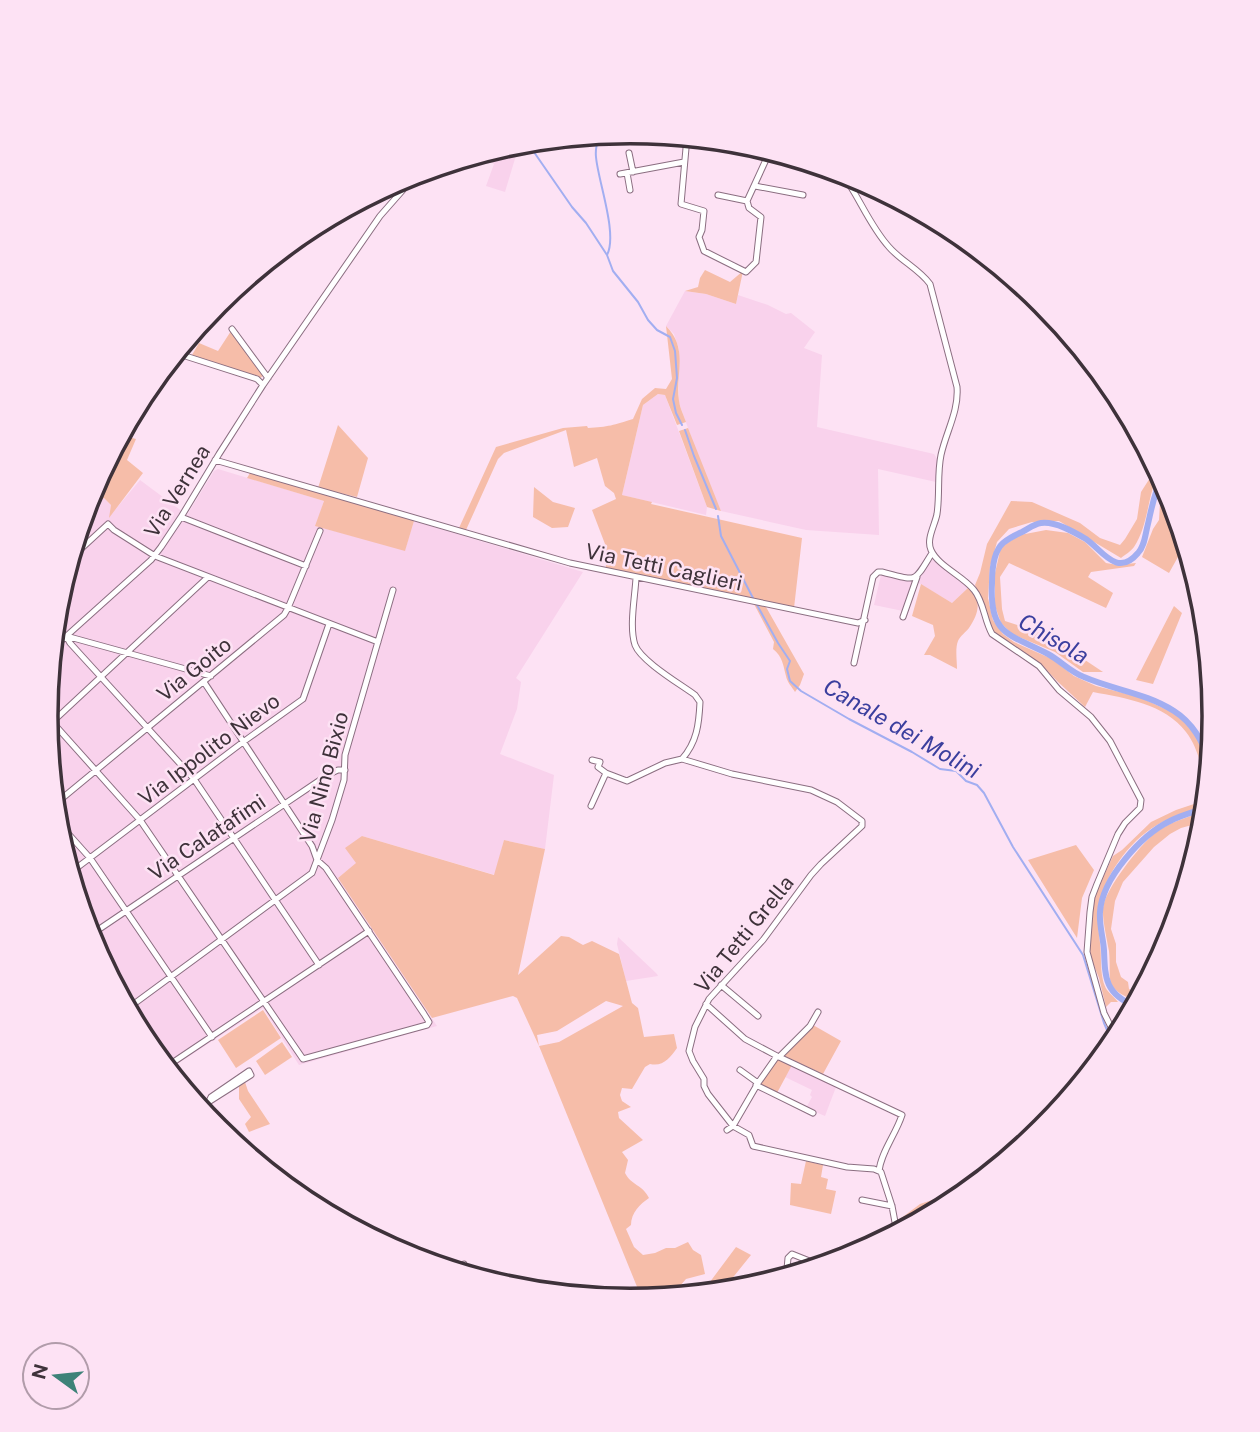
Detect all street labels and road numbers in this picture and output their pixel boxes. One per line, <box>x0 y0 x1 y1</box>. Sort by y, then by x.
street label: Via Vernea <box>139 440 215 542</box>
street label: Via Tetti Caglieri <box>583 538 745 596</box>
street label: Via Goito <box>152 632 236 706</box>
street label: Via Ippolito Nievo <box>134 688 284 810</box>
street label: Via Nino Bixio <box>295 709 353 845</box>
street label: Via Calatafimi <box>144 789 270 885</box>
street label: Via Tetti Grella <box>689 870 799 998</box>

